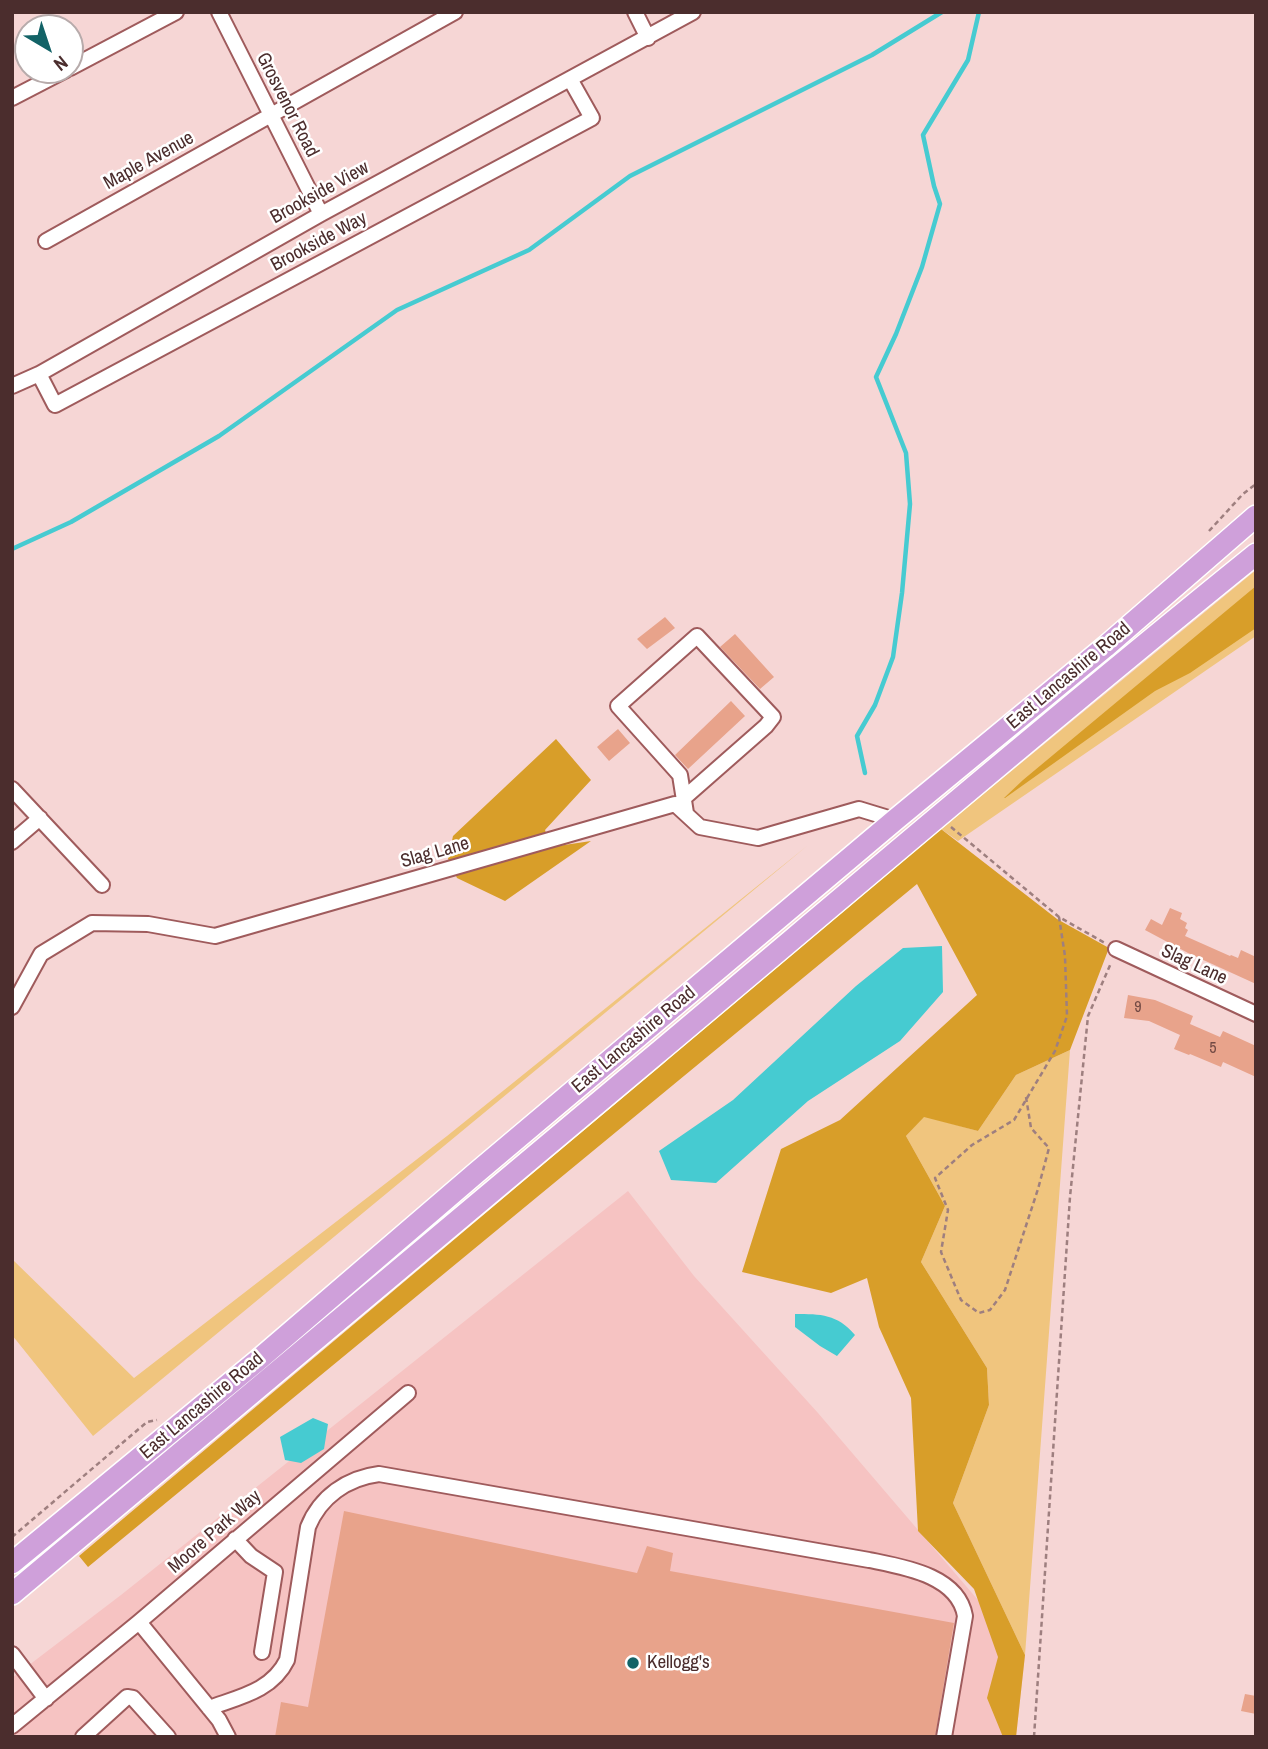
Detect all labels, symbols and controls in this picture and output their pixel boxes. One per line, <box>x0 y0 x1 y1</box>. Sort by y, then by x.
north arrow <box>14 14 84 84</box>
street label: Grosvenor Road <box>251 49 323 161</box>
text: N <box>48 50 74 77</box>
street label: Maple Avenue <box>100 127 198 195</box>
street label: Brookside View <box>267 157 373 229</box>
street label: Brookside Way <box>267 207 371 277</box>
street label: East Lancashire Road <box>1003 618 1135 734</box>
street label: Slag Lane <box>398 832 472 874</box>
street label: Slag Lane <box>1157 940 1231 990</box>
street label: East Lancashire Road <box>568 982 700 1098</box>
house number: 9 <box>1134 998 1142 1018</box>
house number: 5 <box>1209 1039 1217 1059</box>
street label: East Lancashire Road <box>136 1348 268 1464</box>
street label: Moore Park Way <box>164 1486 266 1578</box>
place label: Kellogg's <box>647 1652 710 1674</box>
marker: Kellogg's <box>625 1655 641 1671</box>

